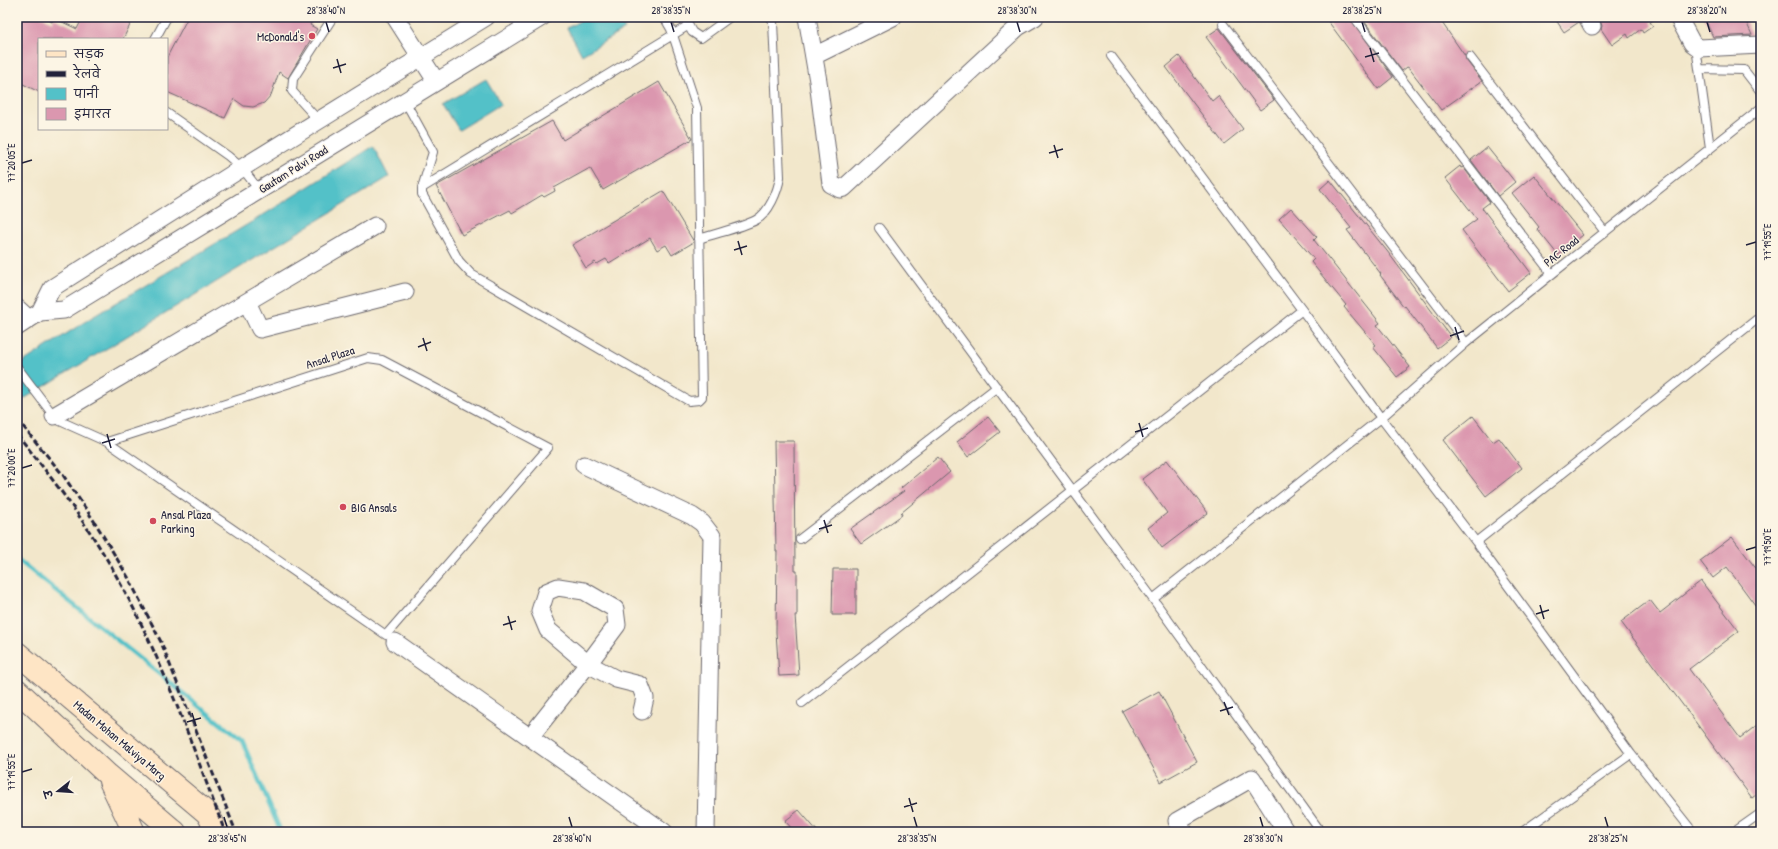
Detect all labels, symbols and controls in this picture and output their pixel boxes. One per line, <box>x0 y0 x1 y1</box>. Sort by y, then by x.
text: 28°38'40"N <box>307 4 345 17</box>
text: 28°38'35"N <box>652 4 690 17</box>
text: 28°38'30"N <box>997 4 1037 17</box>
text: 28°38'25"N <box>1342 4 1382 17</box>
text: 28°38'20"N <box>1687 4 1727 17</box>
place label: McDonald's <box>257 28 304 45</box>
marker: McDonald's <box>307 31 317 41</box>
legend <box>38 38 168 130</box>
text: सड़क <box>73 45 105 62</box>
text: रेलवे <box>72 63 101 82</box>
text: पानी <box>73 85 99 102</box>
text: इमारत <box>74 105 112 122</box>
street label: Gautam Palvi Road <box>255 141 331 197</box>
text: 77°20'05"E <box>5 143 18 183</box>
text: 77°19'55"E <box>1761 223 1774 261</box>
street label: PAC Road <box>1540 231 1582 270</box>
street label: Ansal Plaza <box>304 341 357 373</box>
text: 77°20'00"E <box>5 448 18 488</box>
place label: BIG Ansals <box>351 499 397 516</box>
marker: BIG Ansals <box>338 502 348 512</box>
place label: Ansal Plaza Parking <box>161 506 211 537</box>
marker: Ansal Plaza Parking <box>148 516 158 526</box>
text: 77°19'50"E <box>1761 528 1774 566</box>
street label: Madan Mohan Malviya Marg <box>70 696 170 784</box>
text: 77°19'55"E <box>5 753 18 791</box>
north arrow <box>38 771 78 811</box>
text: उ <box>40 787 56 800</box>
text: 28°38'45"N <box>208 832 246 845</box>
text: 28°38'40"N <box>553 832 591 845</box>
text: 28°38'35"N <box>898 832 936 845</box>
text: 28°38'30"N <box>1243 832 1283 845</box>
text: 28°38'25"N <box>1588 832 1628 845</box>

